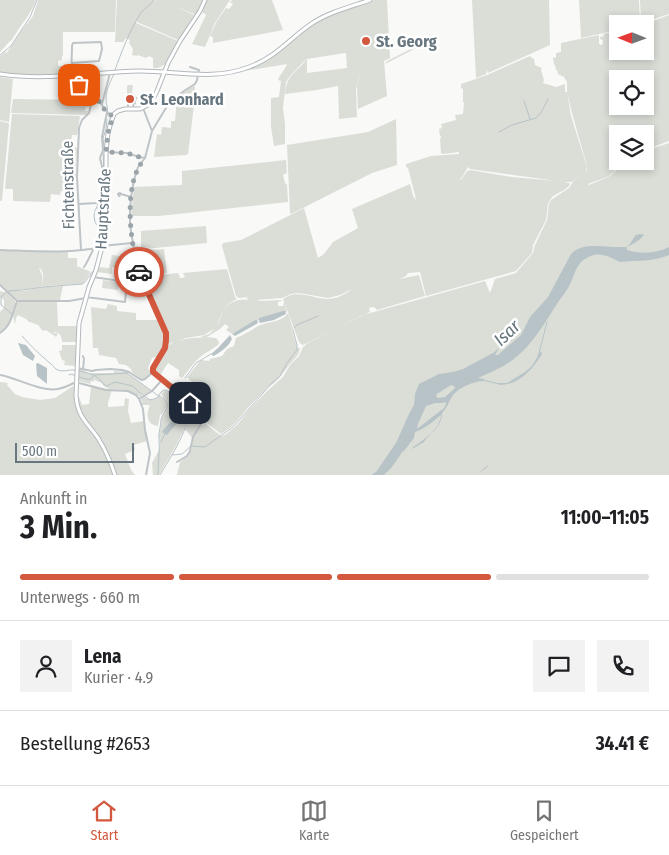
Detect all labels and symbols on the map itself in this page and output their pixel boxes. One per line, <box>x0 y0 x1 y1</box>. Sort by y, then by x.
north arrow <box>609 15 654 60</box>
place label: St. Georg <box>376 32 437 51</box>
marker: St. Georg <box>360 35 372 47</box>
pin <box>58 64 100 106</box>
place label: St. Leonhard <box>140 90 224 109</box>
marker: St. Leonhard <box>124 93 136 105</box>
street label: Fichtenstraße <box>58 140 78 229</box>
street label: Hauptstraße <box>91 168 115 250</box>
courier <box>114 247 164 297</box>
water label: Isar <box>489 315 525 351</box>
pin <box>169 382 211 424</box>
scale bar <box>15 440 134 463</box>

